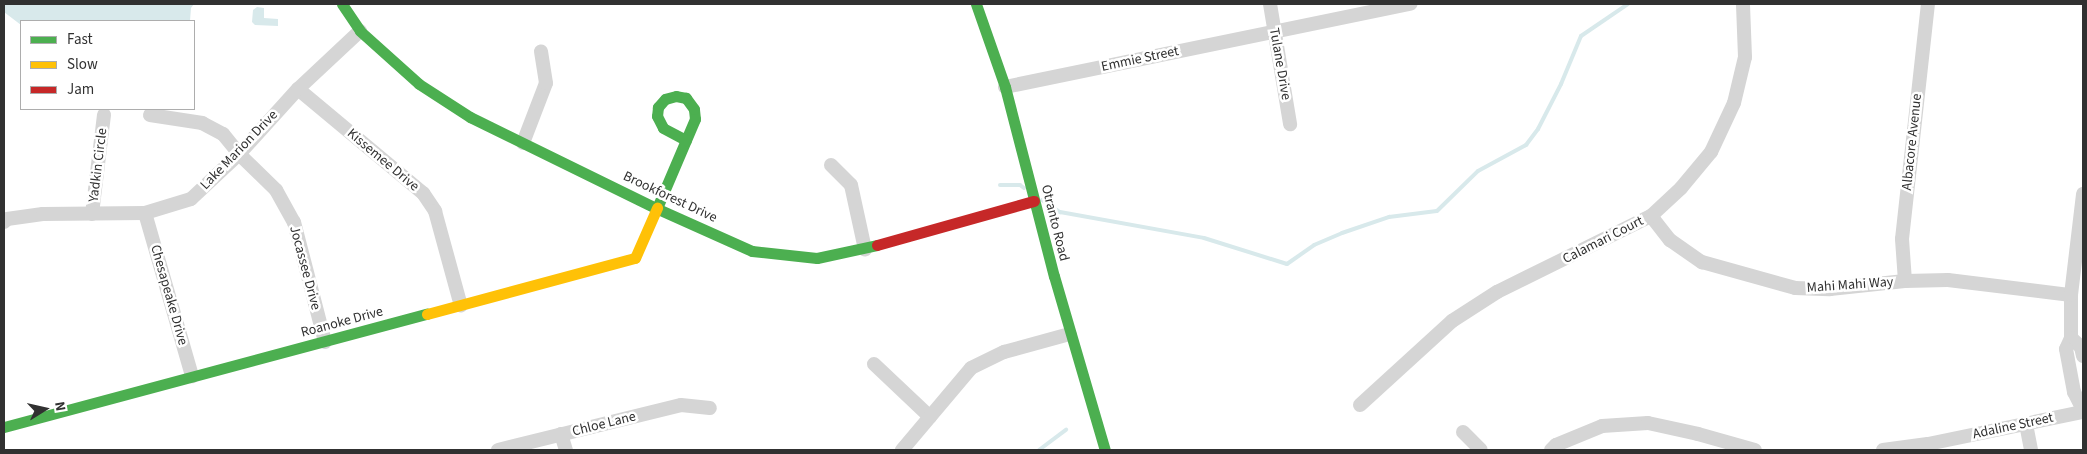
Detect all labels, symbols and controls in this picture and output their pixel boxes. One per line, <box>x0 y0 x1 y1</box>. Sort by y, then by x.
legend <box>20 20 195 110</box>
street label: Tulane Drive <box>1265 27 1295 101</box>
text: Fast <box>67 29 93 50</box>
street label: Emmie Street <box>1100 43 1180 75</box>
text: Slow <box>67 54 98 75</box>
text: Jam <box>67 79 94 100</box>
street label: Albacore Avenue <box>1899 93 1925 191</box>
street label: Lake Marion Drive <box>197 107 281 193</box>
street label: Kissemee Drive <box>344 125 422 195</box>
street label: Yadkin Circle <box>85 127 111 203</box>
street label: Brookforest Drive <box>620 168 720 226</box>
street label: Otranto Road <box>1037 183 1073 263</box>
street label: Calamari Court <box>1560 212 1646 268</box>
street label: Jocassee Drive <box>286 224 324 312</box>
street label: Chesapeake Drive <box>147 243 191 347</box>
street label: Mahi Mahi Way <box>1806 274 1894 296</box>
street label: Roanoke Drive <box>299 303 385 341</box>
north arrow <box>20 384 70 434</box>
text: N <box>49 400 70 413</box>
street label: Chloe Lane <box>570 408 638 440</box>
street label: Adaline Street <box>1971 409 2055 443</box>

